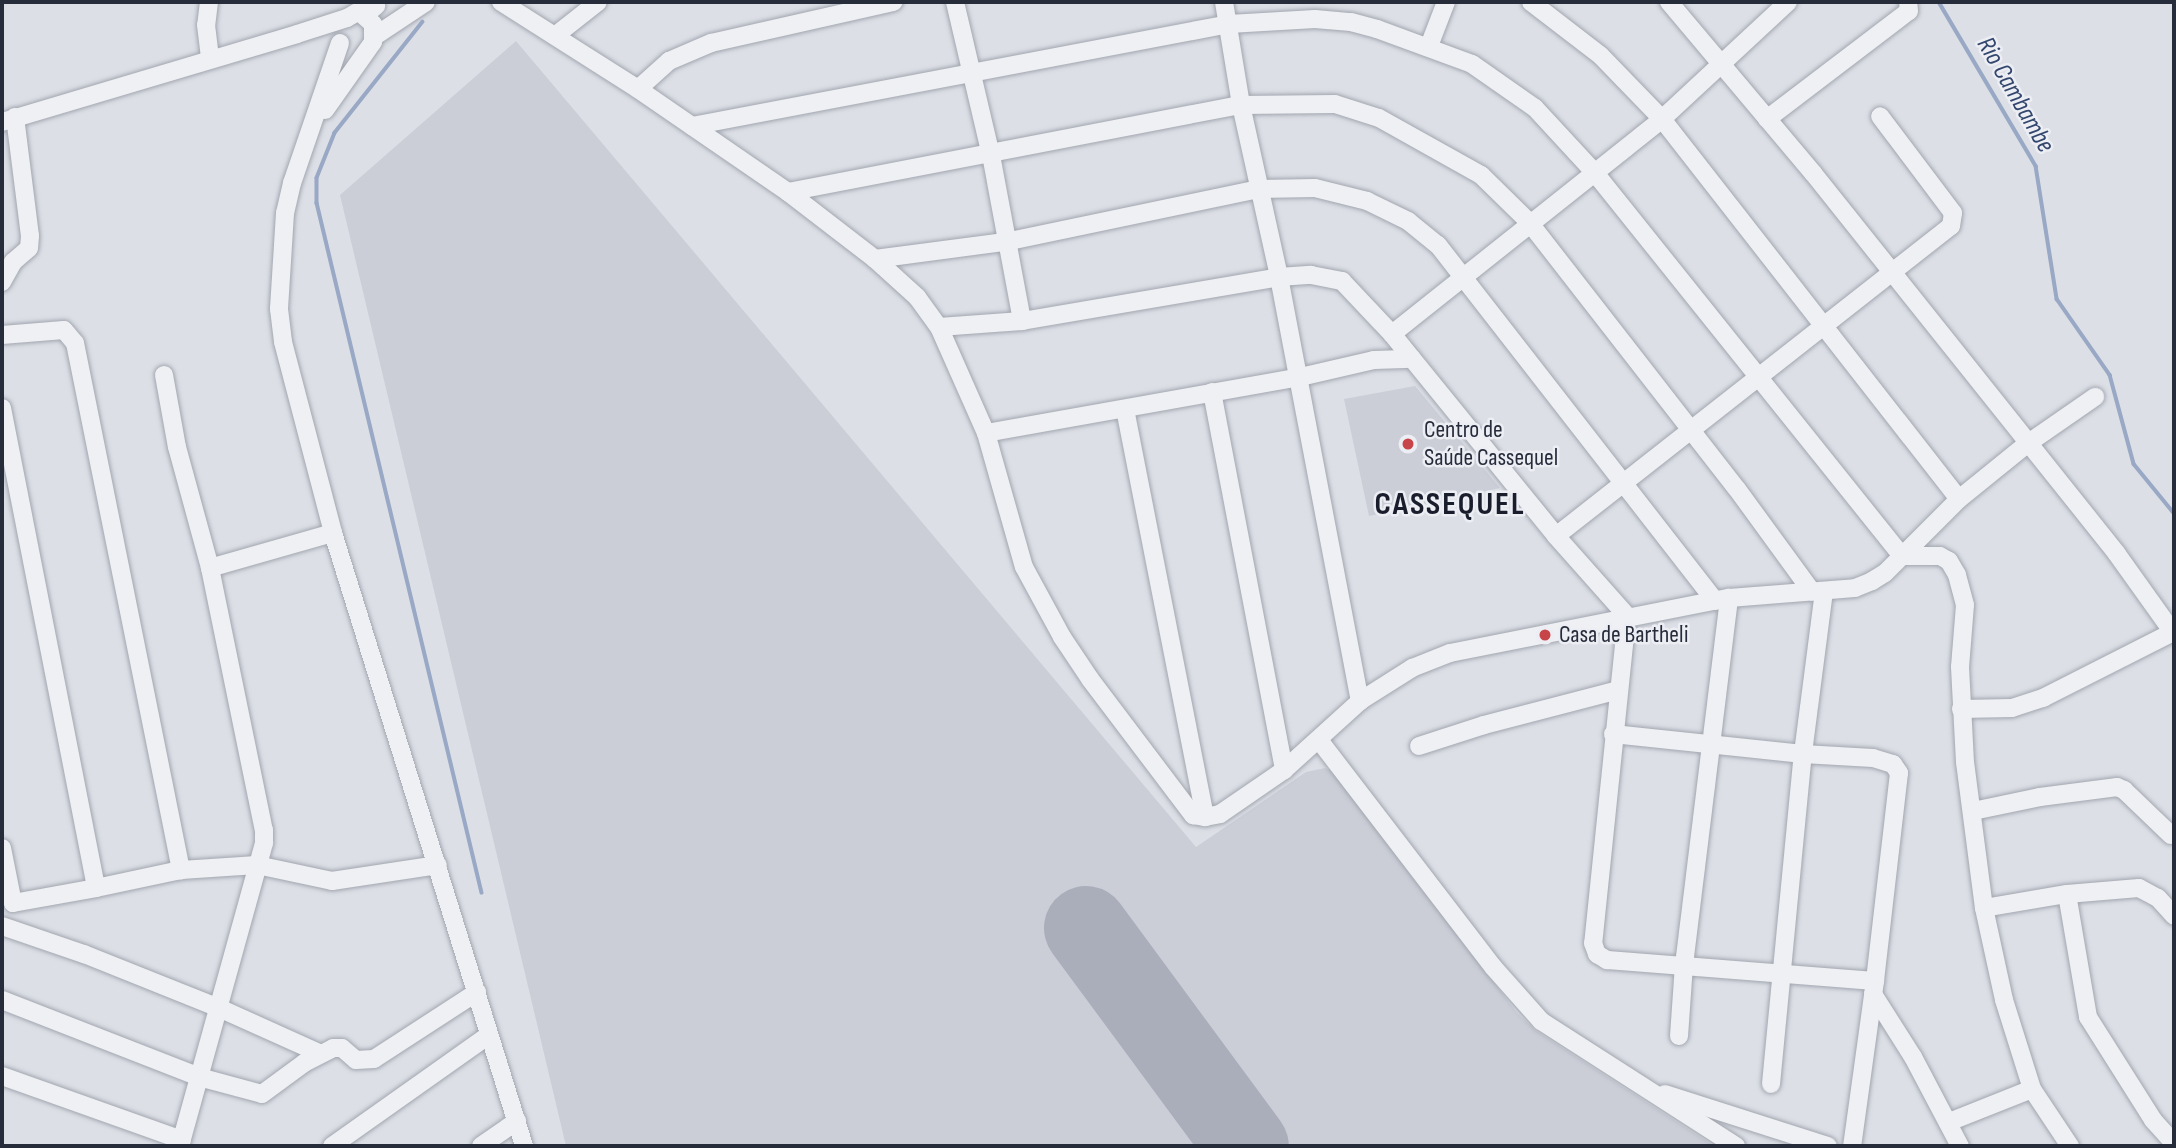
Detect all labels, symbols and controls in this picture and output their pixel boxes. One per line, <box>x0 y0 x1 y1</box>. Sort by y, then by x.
water label: Rio Cambambe <box>1969 32 2061 158</box>
place label: Centro de Saúde Cassequel <box>1424 416 1558 472</box>
marker: Centro de Saúde Cassequel <box>1398 434 1418 454</box>
district label: CASSEQUEL <box>1376 486 1524 524</box>
place label: Casa de Bartheli <box>1559 621 1688 649</box>
marker: Casa de Bartheli <box>1537 627 1553 643</box>

